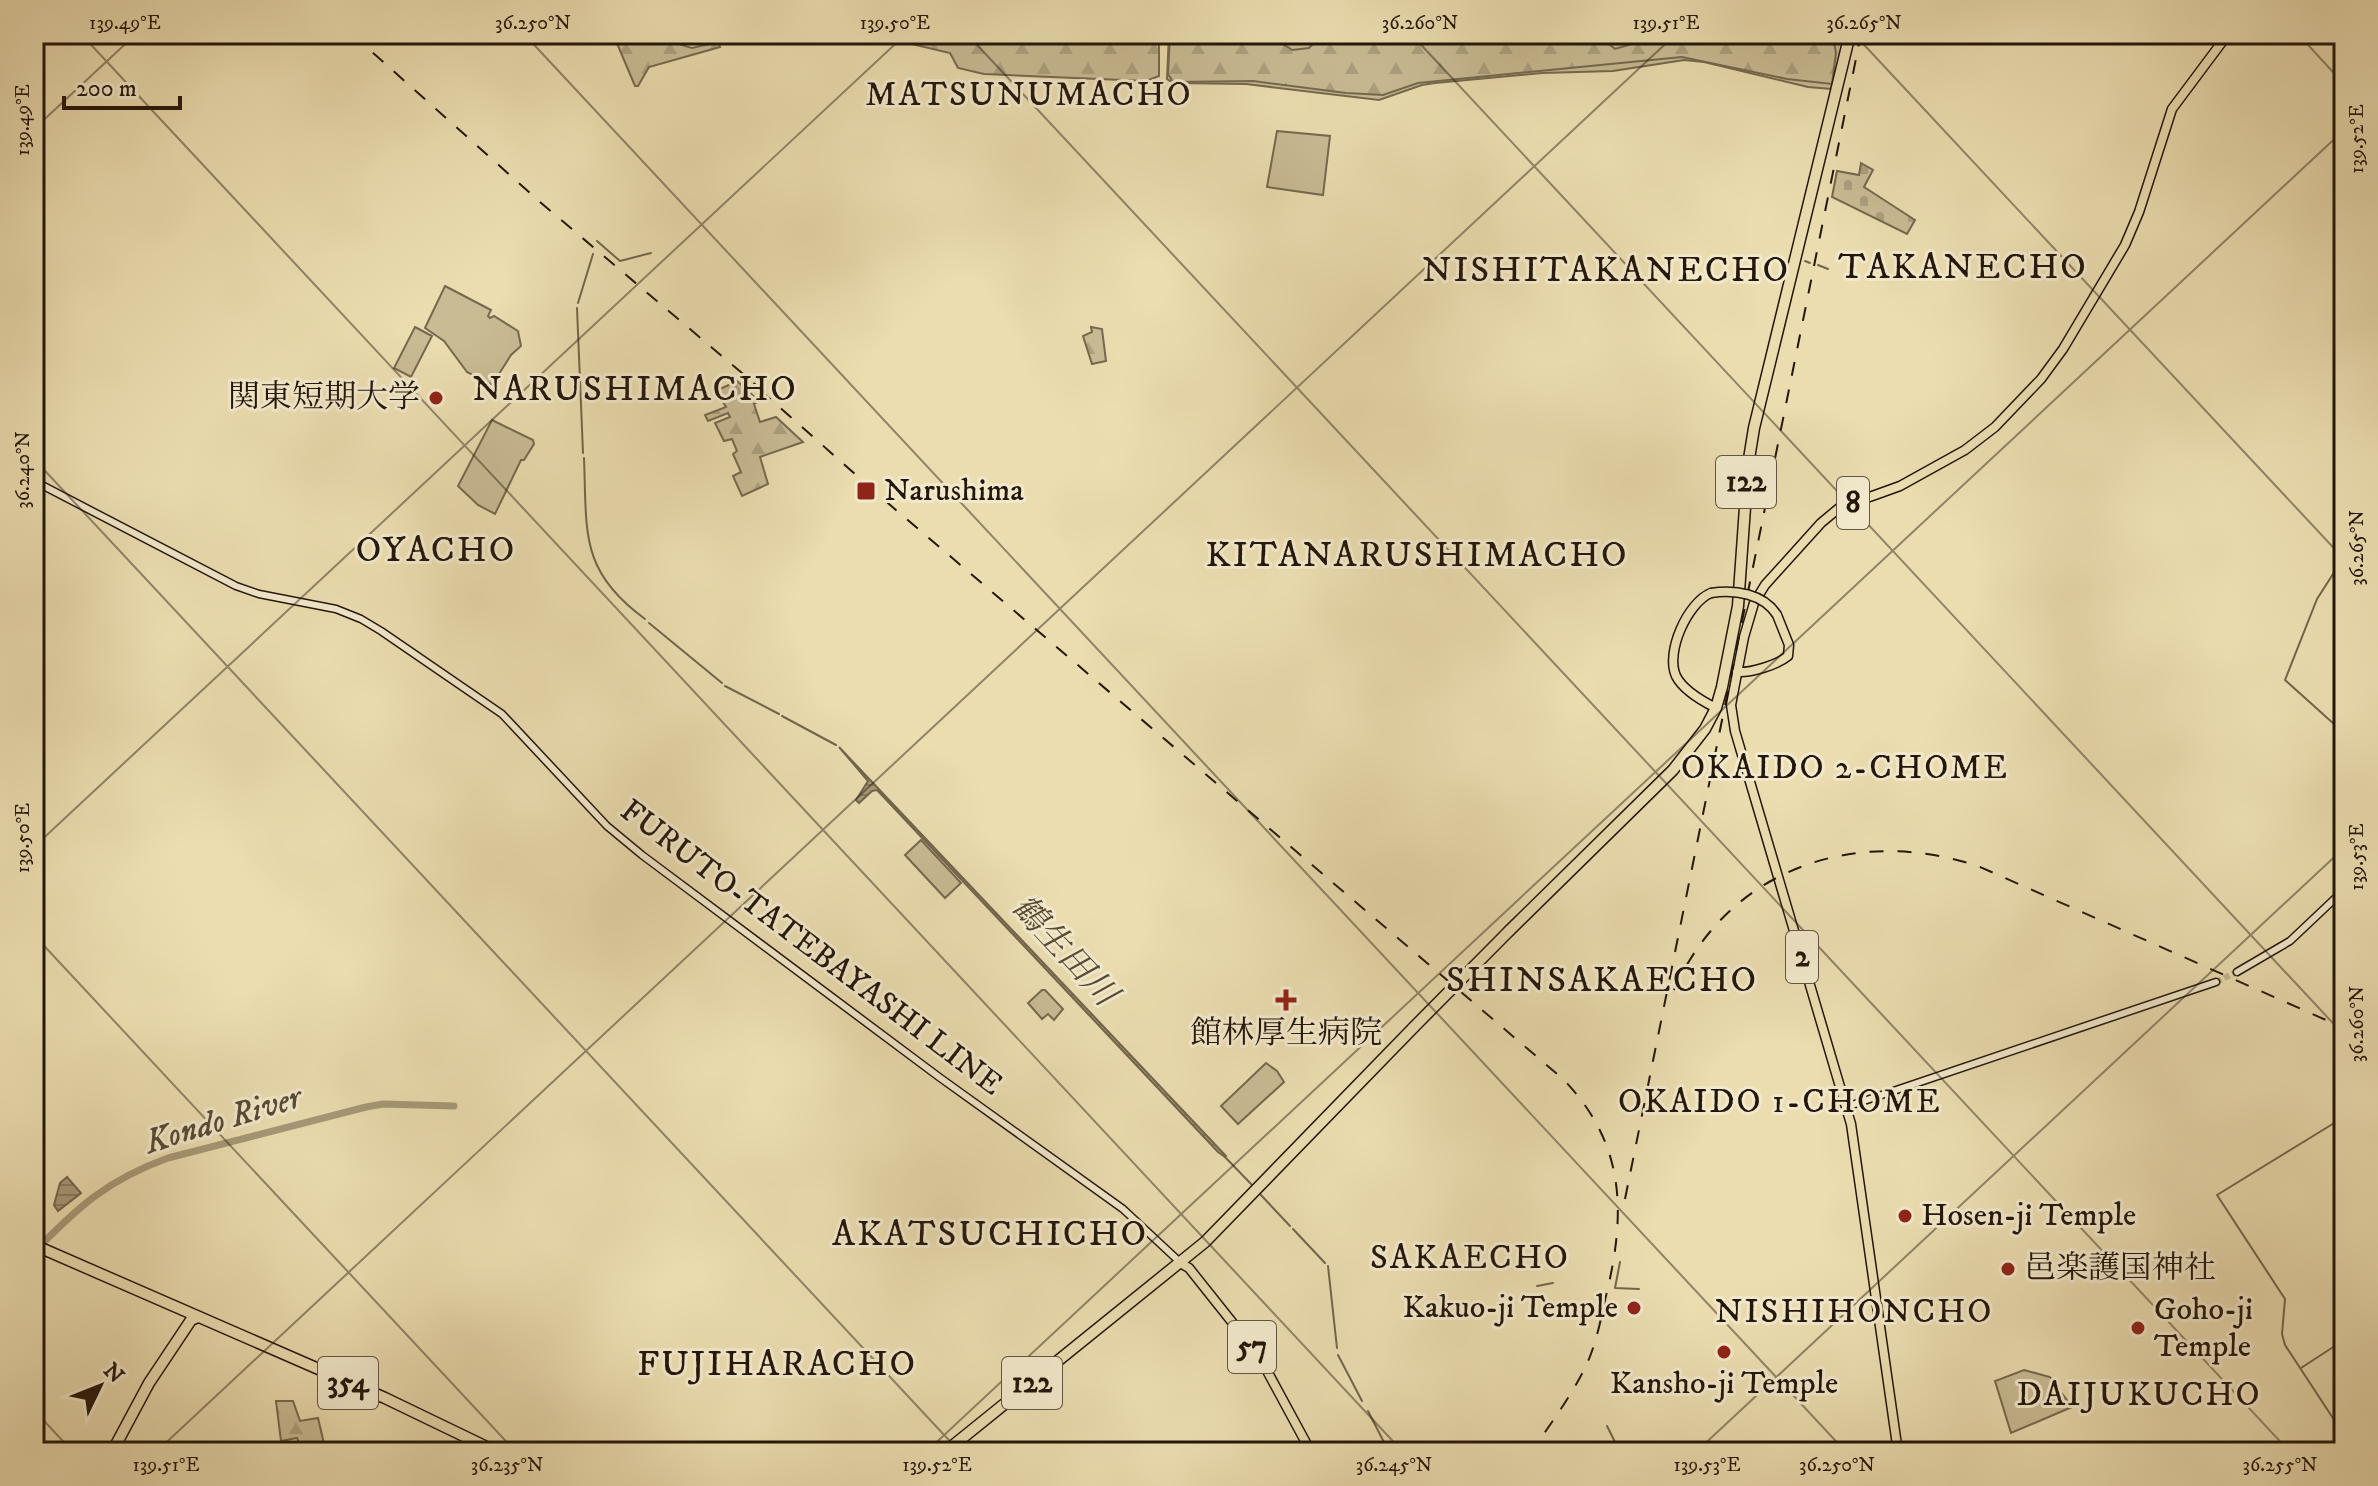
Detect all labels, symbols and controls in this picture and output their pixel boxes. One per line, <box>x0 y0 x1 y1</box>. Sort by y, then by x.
text: 139.49°E <box>89 11 161 36</box>
text: 36.250°N <box>495 11 571 36</box>
text: 139.50°E <box>860 11 930 36</box>
text: 36.260°N <box>1382 11 1458 36</box>
text: 139.51°E <box>1632 11 1700 36</box>
text: 36.265°N <box>1826 11 1902 36</box>
scale bar <box>64 60 180 110</box>
text: 200 m <box>76 74 137 104</box>
district label: MATSUNUMACHO <box>865 74 1193 116</box>
text: 139.49°E <box>11 84 36 156</box>
text: 139.52°E <box>2345 104 2370 174</box>
district label: TAKANECHO <box>1838 245 2088 290</box>
district label: NISHITAKANECHO <box>1422 248 1790 293</box>
district label: NARUSHIMACHO <box>472 367 798 412</box>
place label: 関東短期大学 <box>228 378 420 418</box>
marker: 関東短期大学 <box>427 389 445 407</box>
text: 36.240°N <box>11 431 36 509</box>
road number: 122 <box>1716 456 1776 508</box>
place label: Narushima <box>884 471 1024 511</box>
road number: 8 <box>1837 477 1869 529</box>
marker: Narushima <box>855 480 877 502</box>
text: 36.265°N <box>2345 510 2370 586</box>
district label: OYACHO <box>356 528 516 573</box>
district label: KITANARUSHIMACHO <box>1206 533 1628 578</box>
district label: OKAIDO 2-CHOME <box>1681 747 2009 789</box>
street label: FURUTO-TATEBAYASHI LINE <box>612 791 1010 1105</box>
text: 139.50°E <box>11 803 36 873</box>
text: 139.53°E <box>2345 823 2370 891</box>
water label: 鶴生田川 <box>1002 887 1128 1018</box>
road number: 2 <box>1786 931 1818 983</box>
district label: SHINSAKAECHO <box>1446 958 1758 1003</box>
text: 36.260°N <box>2345 986 2370 1062</box>
marker: 館林厚生病院 <box>1275 989 1297 1011</box>
place label: 館林厚生病院 <box>1190 1014 1382 1054</box>
water label: Kondo River <box>139 1076 309 1164</box>
district label: OKAIDO 1-CHOME <box>1618 1081 1942 1123</box>
place label: Hosen-ji Temple <box>1921 1196 2136 1236</box>
marker: Hosen-ji Temple <box>1896 1207 1914 1225</box>
district label: AKATSUCHICHO <box>832 1212 1148 1257</box>
district label: SAKAECHO <box>1370 1237 1570 1279</box>
place label: 邑楽護国神社 <box>2024 1249 2216 1289</box>
marker: 邑楽護国神社 <box>1999 1260 2017 1278</box>
place label: Kakuo-ji Temple <box>1403 1288 1618 1328</box>
place label: Goho-ji Temple <box>2154 1290 2253 1367</box>
district label: NISHIHONCHO <box>1715 1291 1993 1333</box>
marker: Kakuo-ji Temple <box>1625 1299 1643 1317</box>
marker: Goho-ji Temple <box>2129 1319 2147 1337</box>
road number: 57 <box>1228 1321 1276 1373</box>
district label: FUJIHARACHO <box>637 1342 917 1387</box>
marker: Kansho-ji Temple <box>1715 1343 1733 1361</box>
north arrow <box>60 1346 140 1426</box>
road number: 354 <box>318 1357 378 1409</box>
road number: 122 <box>1002 1357 1062 1409</box>
text: N <box>97 1358 130 1389</box>
place label: Kansho-ji Temple <box>1610 1364 1838 1404</box>
district label: DAIJUKUCHO <box>2017 1374 2261 1416</box>
text: 139.51°E <box>132 1453 200 1478</box>
text: 36.235°N <box>471 1453 543 1478</box>
text: 139.52°E <box>902 1453 972 1478</box>
text: 36.245°N <box>1356 1453 1432 1478</box>
text: 139.53°E <box>1673 1453 1741 1478</box>
text: 36.250°N <box>1799 1453 1875 1478</box>
text: 36.255°N <box>2242 1453 2318 1478</box>

